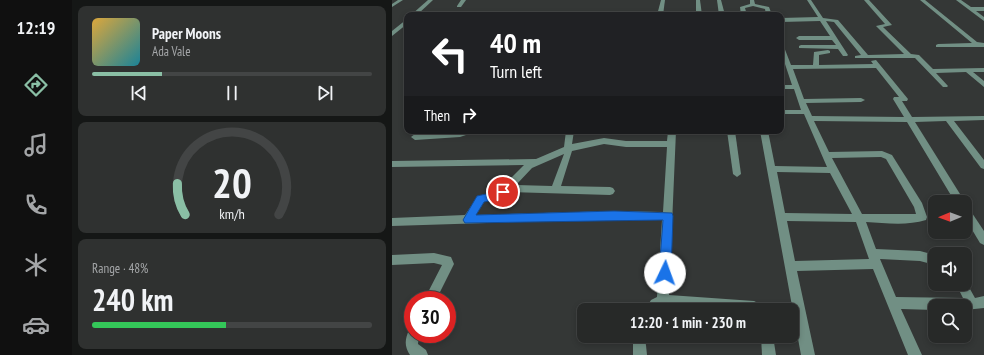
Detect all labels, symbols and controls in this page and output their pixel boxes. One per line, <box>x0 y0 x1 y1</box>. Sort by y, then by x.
text: 12:19 <box>17 16 55 39</box>
text: Paper Moons <box>152 24 221 43</box>
text: 40 m <box>490 24 541 61</box>
icon: left <box>424 28 476 80</box>
text: Ada Vale <box>152 43 191 60</box>
text: Turn left <box>490 60 542 83</box>
icon: directions <box>22 71 50 99</box>
icon: previous <box>128 82 150 104</box>
icon: pause <box>221 82 243 104</box>
icon: next <box>314 82 336 104</box>
icon: right <box>458 104 480 126</box>
text: Then <box>424 106 450 125</box>
icon: music <box>22 131 50 159</box>
text: 20 <box>212 156 252 209</box>
pin <box>486 175 520 209</box>
icon: arrive <box>492 181 514 203</box>
icon: phone <box>22 191 50 219</box>
north arrow <box>928 195 972 239</box>
map controls <box>928 195 972 343</box>
text: km/h <box>219 204 245 223</box>
button: sound <box>928 247 972 291</box>
icon: climate <box>22 251 50 279</box>
position arrow <box>644 252 686 294</box>
text: Range · 48% <box>92 260 148 277</box>
text: 240 km <box>92 280 173 319</box>
speed limit sign: 30 <box>404 291 456 343</box>
button: search <box>928 299 972 343</box>
icon: car <box>22 311 50 339</box>
text: 12:20 · 1 min · 230 m <box>630 313 746 332</box>

